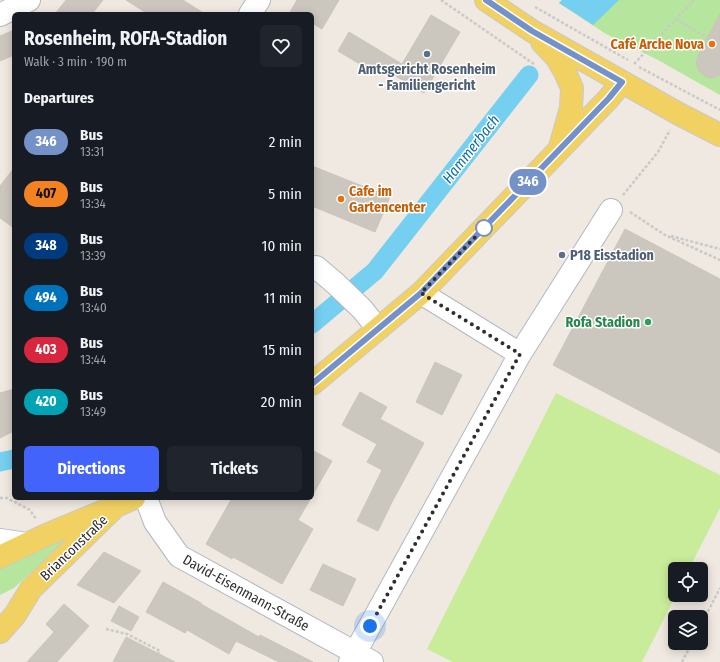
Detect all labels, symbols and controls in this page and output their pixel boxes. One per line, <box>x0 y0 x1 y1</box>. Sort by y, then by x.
button: heart <box>260 25 302 67</box>
text: Rosenheim, ROFA-Stadion <box>24 27 227 50</box>
place label: Café Arche Nova <box>611 36 704 53</box>
marker: Café Arche Nova <box>707 39 717 49</box>
marker: Amtsgericht Rosenheim - Familiengericht <box>422 49 432 59</box>
text: Walk · 3 min · 190 m <box>24 54 127 69</box>
place label: Amtsgericht Rosenheim - Familiengericht <box>357 61 496 94</box>
text: Departures <box>24 89 94 107</box>
water label: Hammerbach <box>439 111 503 187</box>
text: Bus <box>80 126 103 144</box>
text: 346 <box>35 133 57 150</box>
text: 2 min <box>269 133 302 151</box>
text: 13:31 <box>80 144 104 159</box>
line badge: 346 <box>505 169 551 195</box>
text: 346 <box>517 173 539 190</box>
text: Bus <box>80 178 103 196</box>
place label: Cafe im Gartencenter <box>349 183 426 216</box>
text: 407 <box>36 185 56 202</box>
text: 5 min <box>268 185 302 203</box>
marker: Cafe im Gartencenter <box>336 194 346 204</box>
text: 13:34 <box>80 196 106 211</box>
unlabelled marker <box>475 219 493 237</box>
text: Bus <box>80 230 103 248</box>
text: 348 <box>35 237 57 254</box>
text: 10 min <box>262 237 302 255</box>
place label: P18 Eisstadion <box>570 247 654 264</box>
text: 13:39 <box>80 248 106 263</box>
marker: P18 Eisstadion <box>557 250 567 260</box>
text: Bus <box>80 282 103 300</box>
text: 494 <box>35 289 57 306</box>
text: 11 min <box>264 289 302 307</box>
text: 13:40 <box>80 300 107 315</box>
place label: Rofa Stadion <box>566 314 640 331</box>
marker: Rofa Stadion <box>643 317 653 327</box>
text: Bus <box>80 334 103 352</box>
text: 403 <box>35 341 57 358</box>
text: 15 min <box>263 341 302 359</box>
text: 13:44 <box>80 352 106 367</box>
text: Bus <box>80 386 103 404</box>
text: 420 <box>35 393 57 410</box>
text: 20 min <box>261 393 302 411</box>
text: 13:49 <box>80 404 106 419</box>
button: Directions <box>24 446 159 492</box>
button: Tickets <box>167 446 302 492</box>
street label: Brianconstraße <box>37 512 111 584</box>
street label: David-Eisenmann-Straße <box>180 551 312 635</box>
map controls <box>668 562 708 650</box>
button: locate <box>668 562 708 602</box>
button: layers <box>668 610 708 650</box>
your location <box>360 616 380 636</box>

